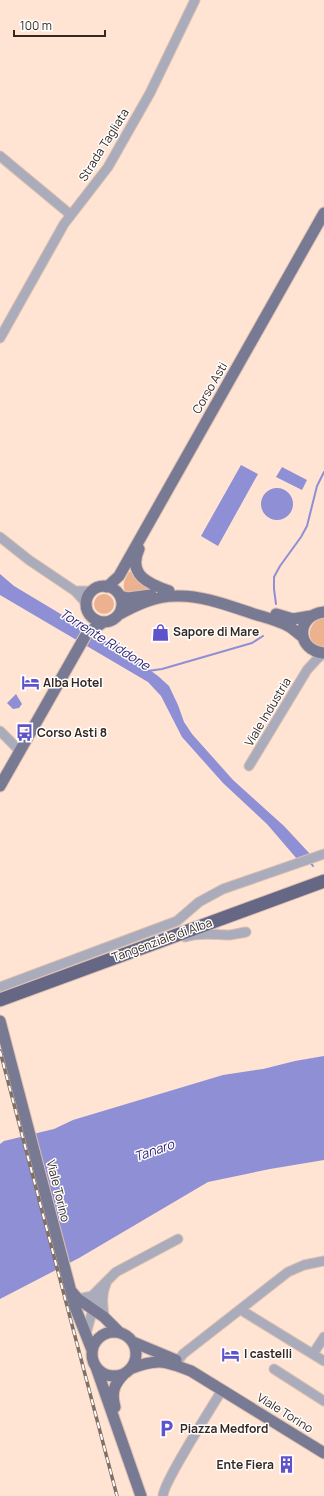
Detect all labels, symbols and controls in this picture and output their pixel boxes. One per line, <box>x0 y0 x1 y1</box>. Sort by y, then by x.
scale bar <box>14 12 105 38</box>
text: 100 m <box>20 17 52 34</box>
street label: Strada Tagliata <box>74 105 133 184</box>
street label: Corso Asti <box>188 359 231 417</box>
water label: Torrente Riddone <box>56 604 155 675</box>
shop icon: Sapore di Mare <box>150 622 170 642</box>
place label: Sapore di Mare <box>173 623 259 640</box>
hotel icon: Alba Hotel <box>20 673 40 693</box>
place label: Alba Hotel <box>43 674 103 691</box>
street label: Viale Industria <box>240 674 295 749</box>
bus stop icon: Corso Asti 8 <box>14 723 34 743</box>
place label: Corso Asti 8 <box>37 724 107 741</box>
street label: Tangenziale di Alba <box>109 913 214 966</box>
water label: Tanaro <box>132 1134 178 1165</box>
street label: Viale Torino <box>43 1158 74 1224</box>
hotel icon: I castelli <box>221 1344 241 1364</box>
place label: I castelli <box>244 1345 292 1362</box>
street label: Viale Torino <box>254 1389 317 1437</box>
parking icon: Piazza Medford <box>157 1419 177 1439</box>
place label: Piazza Medford <box>180 1420 268 1437</box>
building icon: Ente Fiera <box>277 1455 297 1475</box>
place label: Ente Fiera <box>217 1456 274 1473</box>

